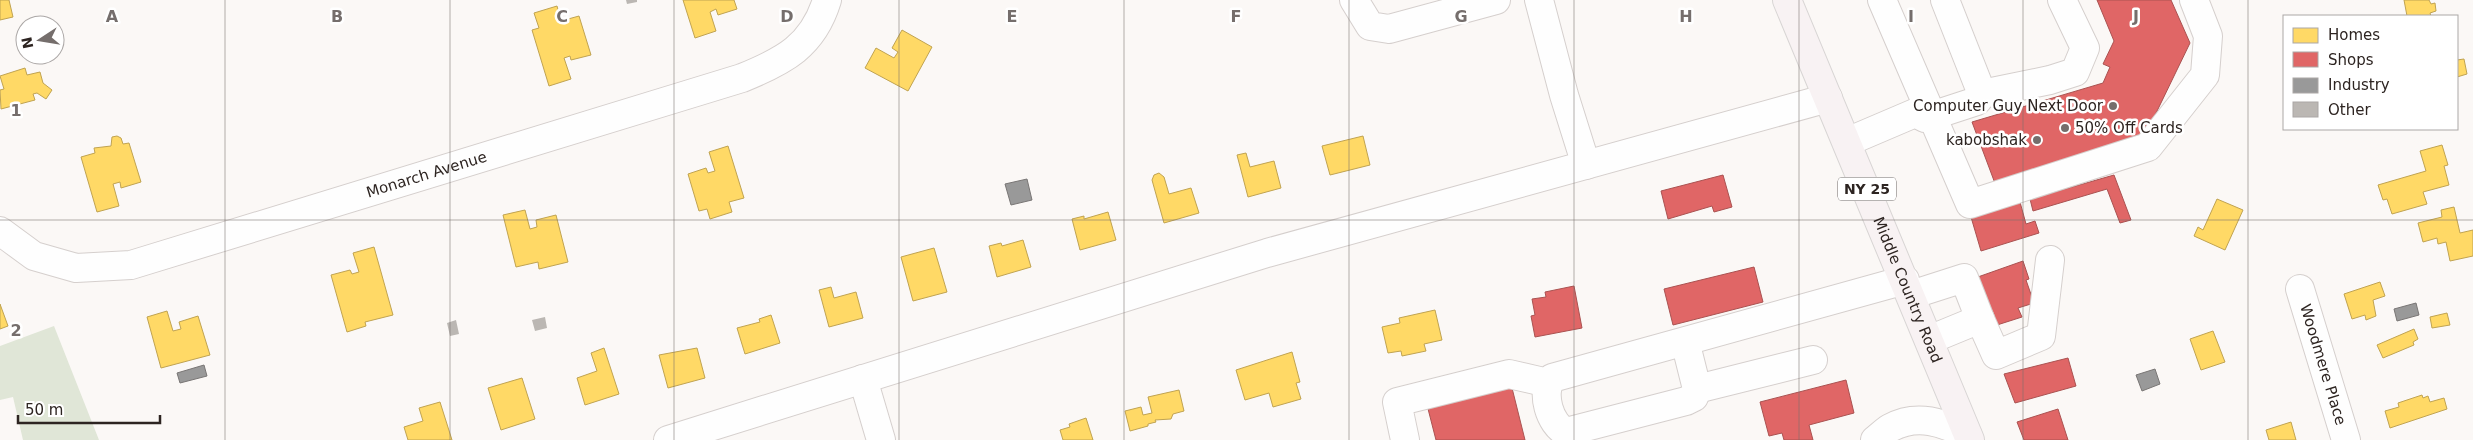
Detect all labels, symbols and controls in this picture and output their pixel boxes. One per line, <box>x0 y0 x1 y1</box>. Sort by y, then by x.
text: A <box>106 7 119 26</box>
text: B <box>331 7 343 26</box>
text: C <box>556 7 568 26</box>
text: D <box>780 7 794 26</box>
text: E <box>1007 7 1017 26</box>
text: F <box>1231 7 1241 26</box>
text: G <box>1454 7 1468 26</box>
text: H <box>1679 7 1693 26</box>
text: I <box>1908 7 1914 26</box>
text: J <box>2132 7 2139 26</box>
north arrow <box>15 15 65 65</box>
legend <box>2283 15 2458 130</box>
text: Homes <box>2328 26 2380 44</box>
text: N <box>18 35 36 50</box>
text: Shops <box>2328 51 2374 69</box>
text: Industry <box>2328 76 2390 94</box>
place label: Computer Guy Next Door <box>1913 97 2104 115</box>
marker: Computer Guy Next Door <box>2107 100 2119 112</box>
text: 1 <box>10 101 22 120</box>
text: Other <box>2328 101 2371 119</box>
place label: 50% Off Cards <box>2075 119 2183 137</box>
marker: 50% Off Cards <box>2059 122 2071 134</box>
place label: kabobshak <box>1946 131 2027 149</box>
marker: kabobshak <box>2031 134 2043 146</box>
street label: Monarch Avenue <box>364 148 489 201</box>
road number: NY 25 <box>1838 178 1896 200</box>
street label: Middle Country Road <box>1869 214 1946 366</box>
street label: Woodmere Place <box>2296 302 2350 427</box>
text: 2 <box>10 321 22 340</box>
scale bar <box>18 392 160 424</box>
text: 50 m <box>25 401 63 419</box>

